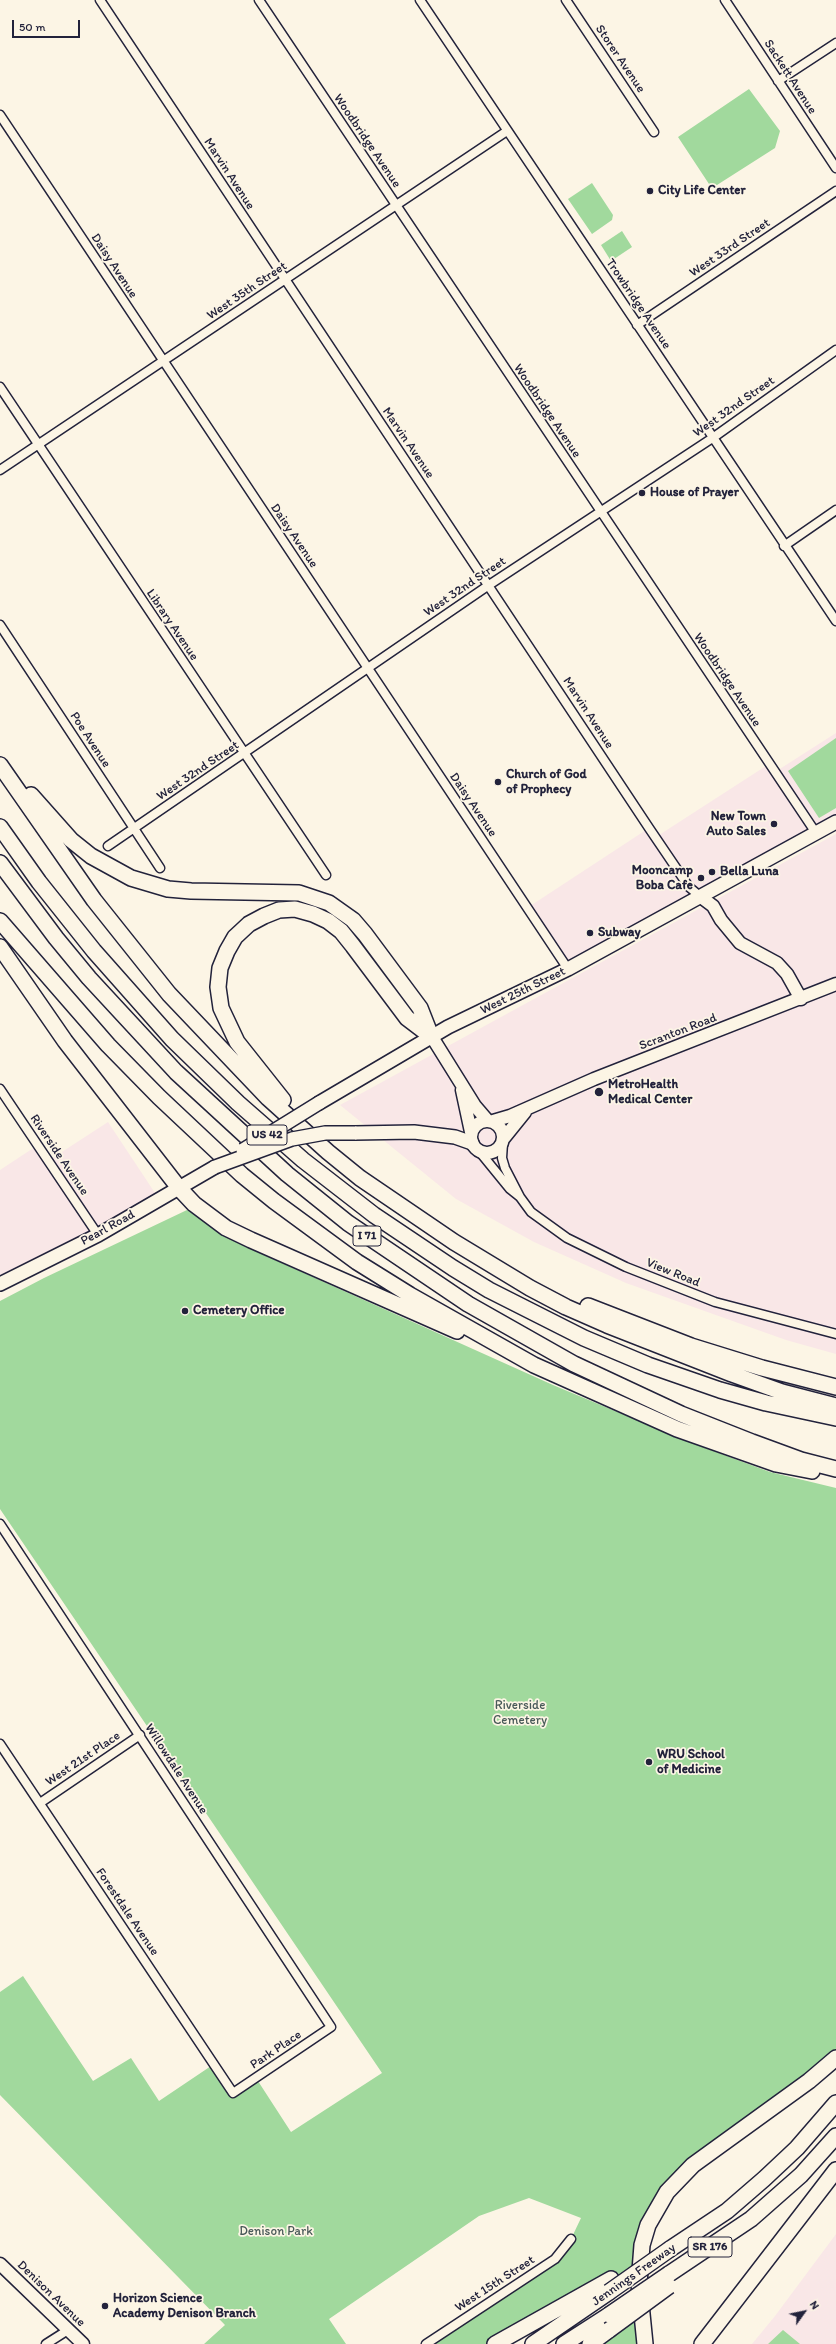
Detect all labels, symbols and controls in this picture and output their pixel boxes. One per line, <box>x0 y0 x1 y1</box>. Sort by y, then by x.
scale bar <box>14 12 82 38</box>
text: 50 m <box>19 20 45 34</box>
street label: Storer Avenue <box>592 22 648 96</box>
street label: Sackett Avenue <box>760 37 820 117</box>
street label: Woodbridge Avenue <box>330 91 404 191</box>
street label: Marvin Avenue <box>200 135 258 213</box>
place label: City Life Center <box>658 183 746 199</box>
marker: City Life Center <box>645 186 655 196</box>
street label: West 33rd Street <box>687 215 773 281</box>
street label: Daisy Avenue <box>87 231 141 301</box>
street label: Trowbridge Avenue <box>602 256 674 352</box>
street label: West 35th Street <box>204 258 290 324</box>
street label: Woodbridge Avenue <box>510 361 584 461</box>
street label: West 32nd Street <box>690 373 778 441</box>
street label: Marvin Avenue <box>378 404 438 482</box>
place label: House of Prayer <box>650 485 739 501</box>
marker: House of Prayer <box>637 488 647 498</box>
street label: Daisy Avenue <box>267 501 321 571</box>
street label: West 32nd Street <box>421 554 509 620</box>
street label: Library Avenue <box>142 586 202 664</box>
street label: Woodbridge Avenue <box>690 630 764 730</box>
street label: Marvin Avenue <box>559 674 617 752</box>
street label: Poe Avenue <box>66 709 114 771</box>
street label: West 32nd Street <box>154 738 242 804</box>
place label: Church of God of Prophecy <box>506 767 587 798</box>
street label: Daisy Avenue <box>446 770 500 840</box>
marker: Church of God of Prophecy <box>493 777 503 787</box>
place label: New Town Auto Sales <box>706 809 766 840</box>
marker: New Town Auto Sales <box>769 819 779 829</box>
place label: Mooncamp Boba Cafe <box>632 863 693 894</box>
place label: Bella Luna <box>720 864 779 880</box>
marker: Bella Luna <box>707 867 717 877</box>
marker: Mooncamp Boba Cafe <box>696 873 706 883</box>
place label: Subway <box>598 925 641 941</box>
marker: Subway <box>585 928 595 938</box>
street label: West 25th Street <box>478 964 568 1018</box>
street label: Scranton Road <box>637 1010 719 1054</box>
place label: MetroHealth Medical Center <box>608 1077 692 1108</box>
marker: MetroHealth Medical Center <box>593 1086 605 1098</box>
street label: Riverside Avenue <box>26 1112 92 1198</box>
road number: US 42 <box>247 1125 287 1145</box>
street label: Pearl Road <box>78 1207 138 1249</box>
road number: I 71 <box>353 1226 381 1246</box>
street label: View Road <box>644 1255 702 1291</box>
place label: Cemetery Office <box>193 1303 284 1319</box>
marker: Cemetery Office <box>180 1306 190 1316</box>
park label: Riverside Cemetery <box>493 1698 547 1729</box>
street label: Willowdale Avenue <box>141 1721 211 1817</box>
street label: West 21st Place <box>43 1728 123 1790</box>
place label: WRU School of Medicine <box>657 1747 725 1778</box>
marker: WRU School of Medicine <box>644 1757 654 1767</box>
street label: Forestdale Avenue <box>92 1865 162 1959</box>
street label: Park Place <box>247 2027 305 2073</box>
park label: Denison Park <box>239 2224 313 2240</box>
road number: SR 176 <box>688 2237 732 2257</box>
street label: Jennings Freeway <box>589 2240 679 2310</box>
street label: West 15th Street <box>452 2252 538 2316</box>
street label: Denison Avenue <box>14 2258 88 2330</box>
place label: Horizon Science Academy Denison Branch <box>113 2291 256 2322</box>
north arrow <box>784 2292 824 2332</box>
text: N <box>807 2299 822 2312</box>
marker: Horizon Science Academy Denison Branch <box>100 2301 110 2311</box>

